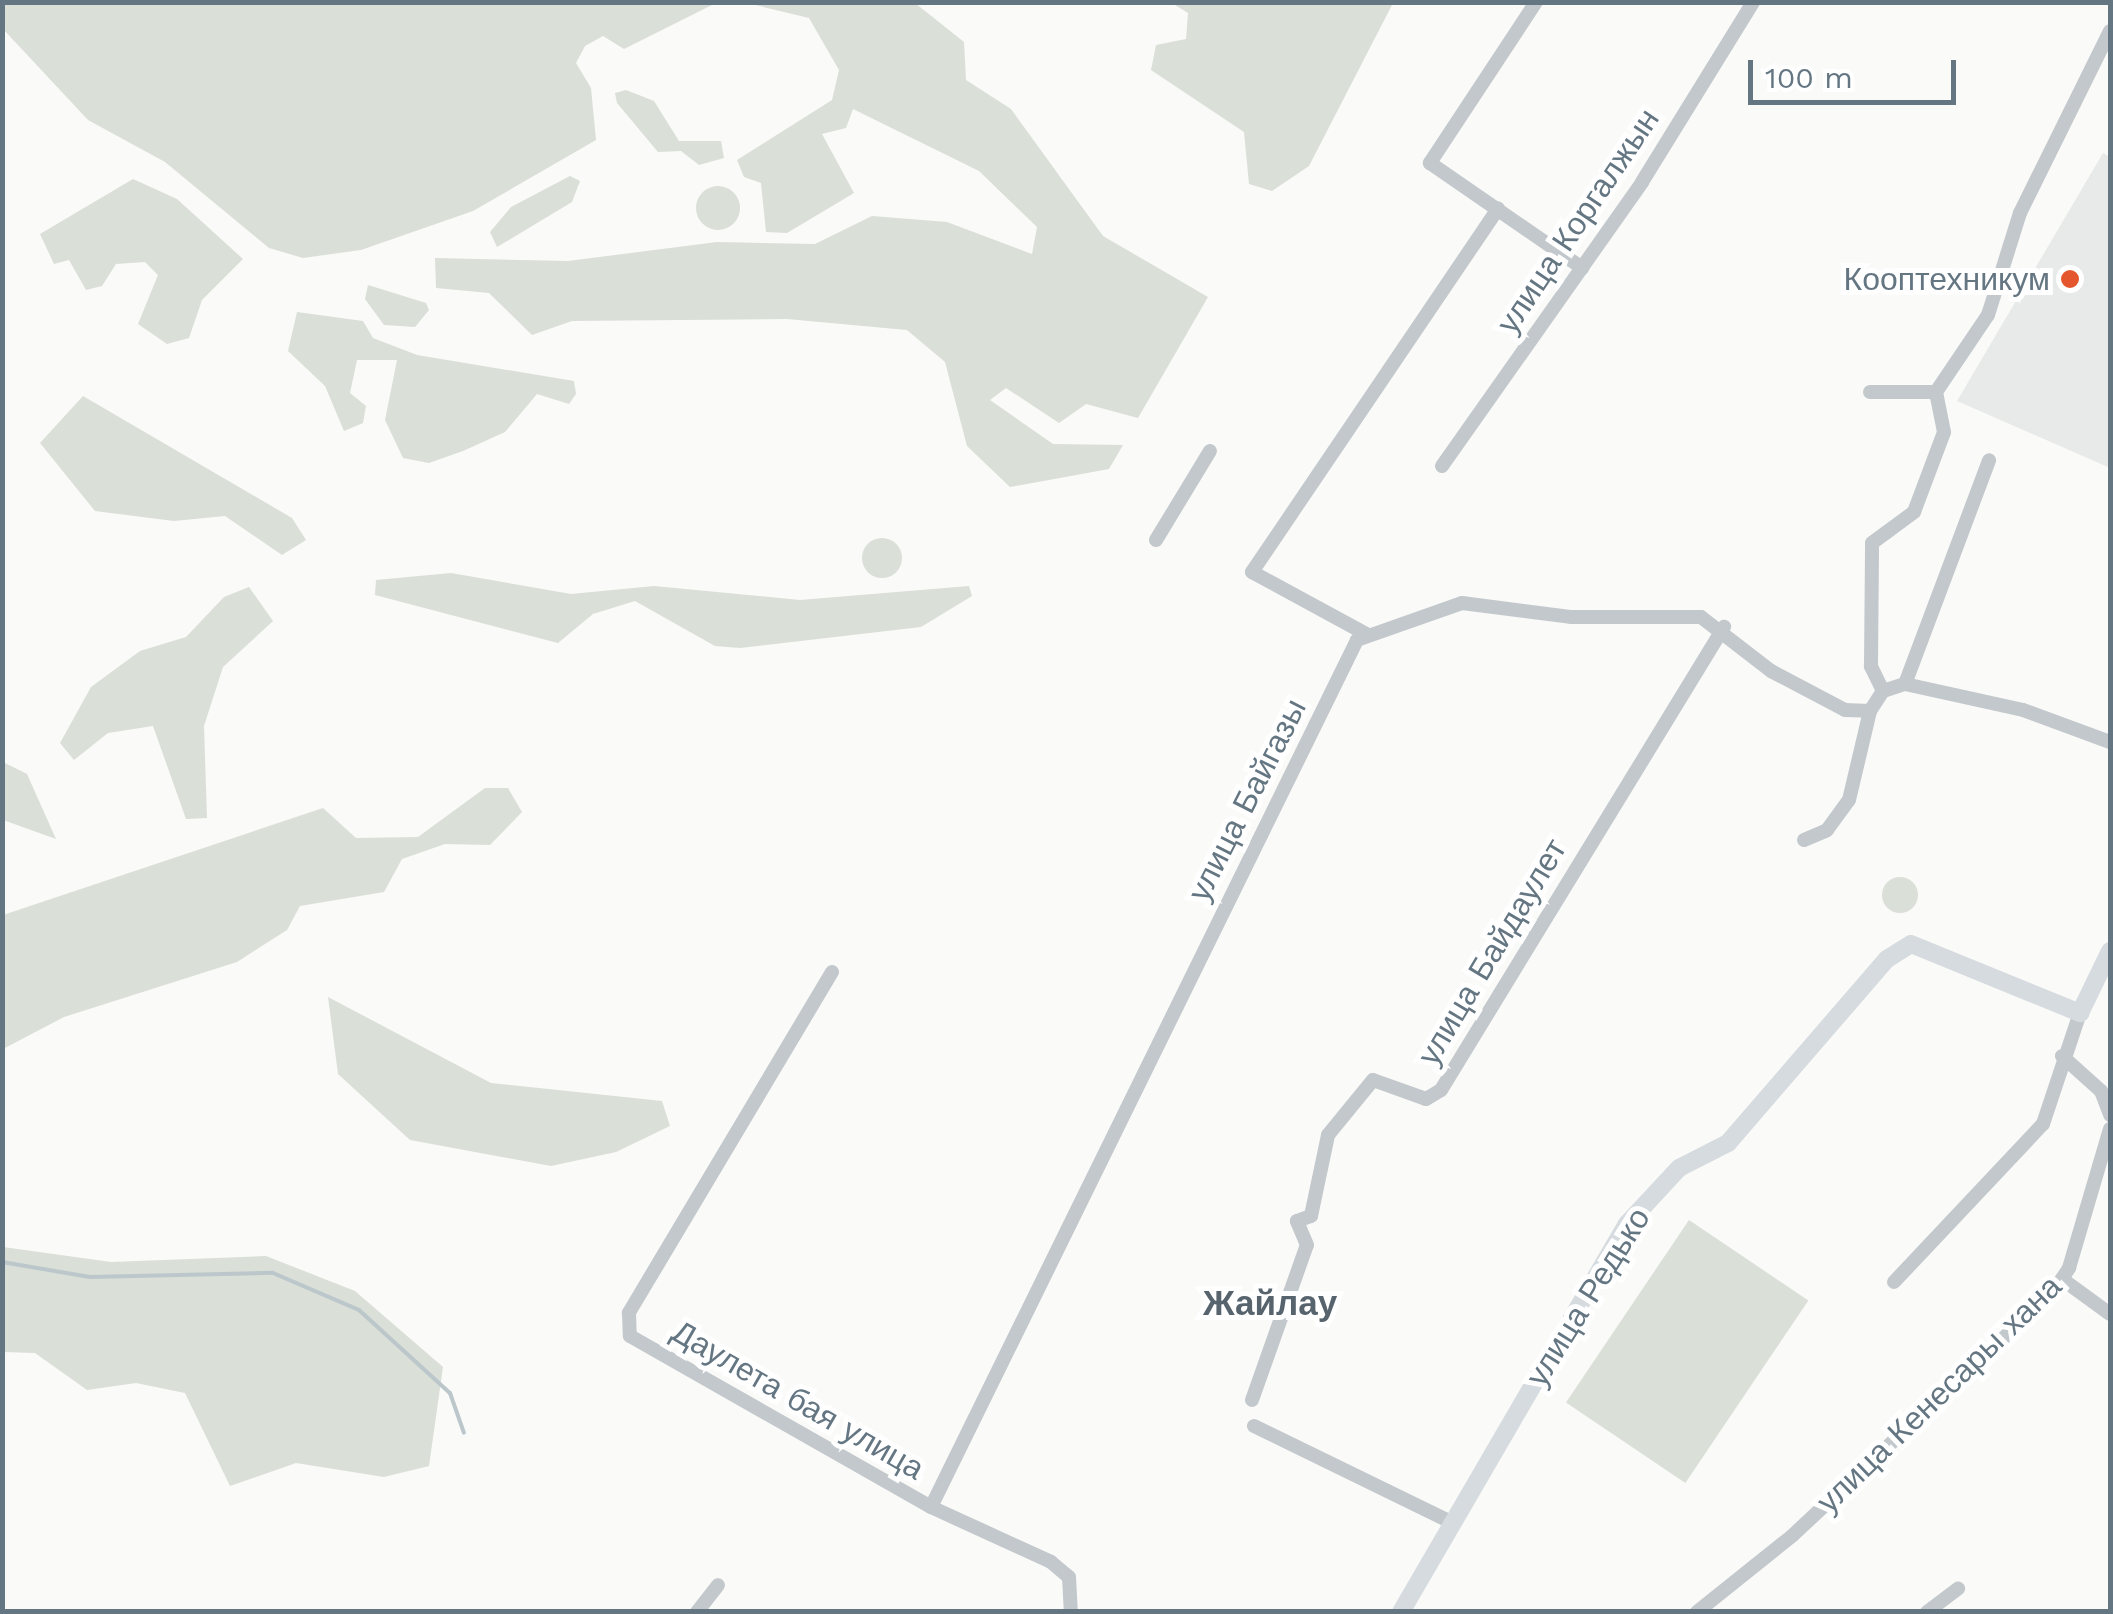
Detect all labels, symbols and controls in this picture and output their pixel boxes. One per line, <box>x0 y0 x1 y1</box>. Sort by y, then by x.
scale bar <box>1753 40 1960 102</box>
text: 100 m <box>1765 60 1853 95</box>
street label: улица Коргалжын <box>1489 101 1667 341</box>
place label: Кооптехникум <box>1844 260 2050 298</box>
marker: Кооптехникум <box>2059 268 2081 290</box>
street label: улица Байгазы <box>1180 693 1314 907</box>
street label: улица Байдаулет <box>1409 832 1575 1072</box>
street label: улица Редько <box>1518 1201 1658 1393</box>
street label: улица Кенесары хана <box>1809 1267 2069 1521</box>
district label: Жайлау <box>1203 1282 1337 1324</box>
street label: Даулета бая улица <box>665 1312 931 1488</box>

